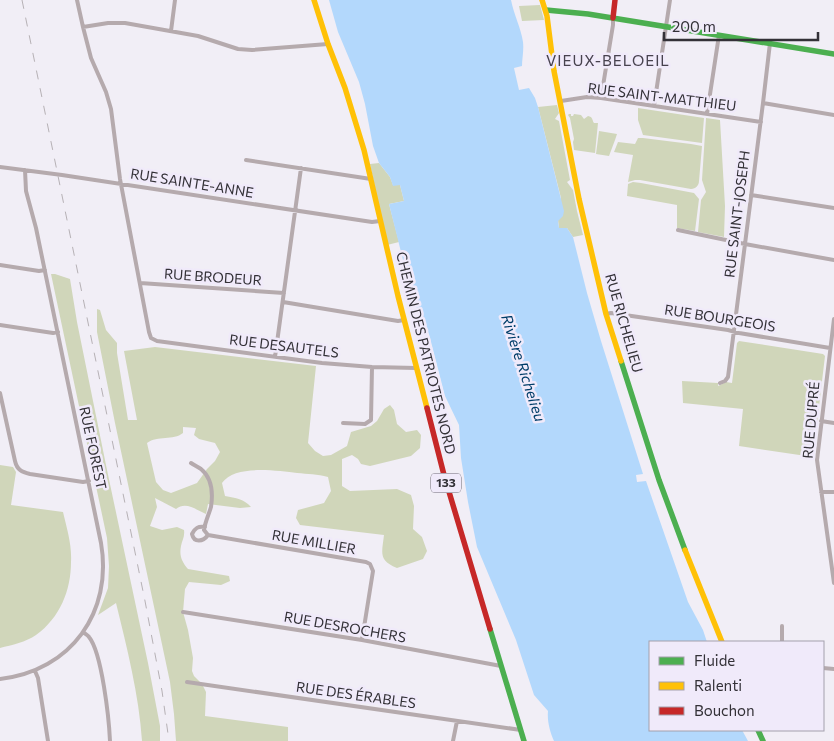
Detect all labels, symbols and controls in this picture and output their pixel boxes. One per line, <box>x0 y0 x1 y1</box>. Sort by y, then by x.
scale bar <box>664 10 818 42</box>
text: 200 m <box>672 17 716 35</box>
district label: VIEUX-BELOEIL <box>546 51 670 69</box>
street label: RUE SAINT-MATTHIEU <box>587 79 737 114</box>
street label: RUE SAINT-JOSEPH <box>720 149 753 279</box>
street label: RUE SAINTE-ANNE <box>129 164 255 201</box>
street label: CHEMIN DES PATRIOTES NORD <box>393 250 460 456</box>
street label: RUE BRODEUR <box>163 265 263 288</box>
street label: RUE RICHELIEU <box>602 271 647 374</box>
street label: RUE BOURGEOIS <box>663 300 777 335</box>
water label: Rivière Richelieu <box>498 312 550 424</box>
street label: RUE DESAUTELS <box>228 330 340 361</box>
street label: RUE DUPRÉ <box>799 381 822 459</box>
street label: RUE FOREST <box>76 405 111 491</box>
road number: 133 <box>431 473 461 492</box>
street label: RUE MILLIER <box>271 526 358 557</box>
street label: RUE DESROCHERS <box>283 607 407 646</box>
legend <box>649 641 824 731</box>
text: Fluide <box>694 651 735 669</box>
text: Ralenti <box>694 676 742 694</box>
street label: RUE DES ÉRABLES <box>295 678 417 711</box>
text: Bouchon <box>694 701 755 719</box>

